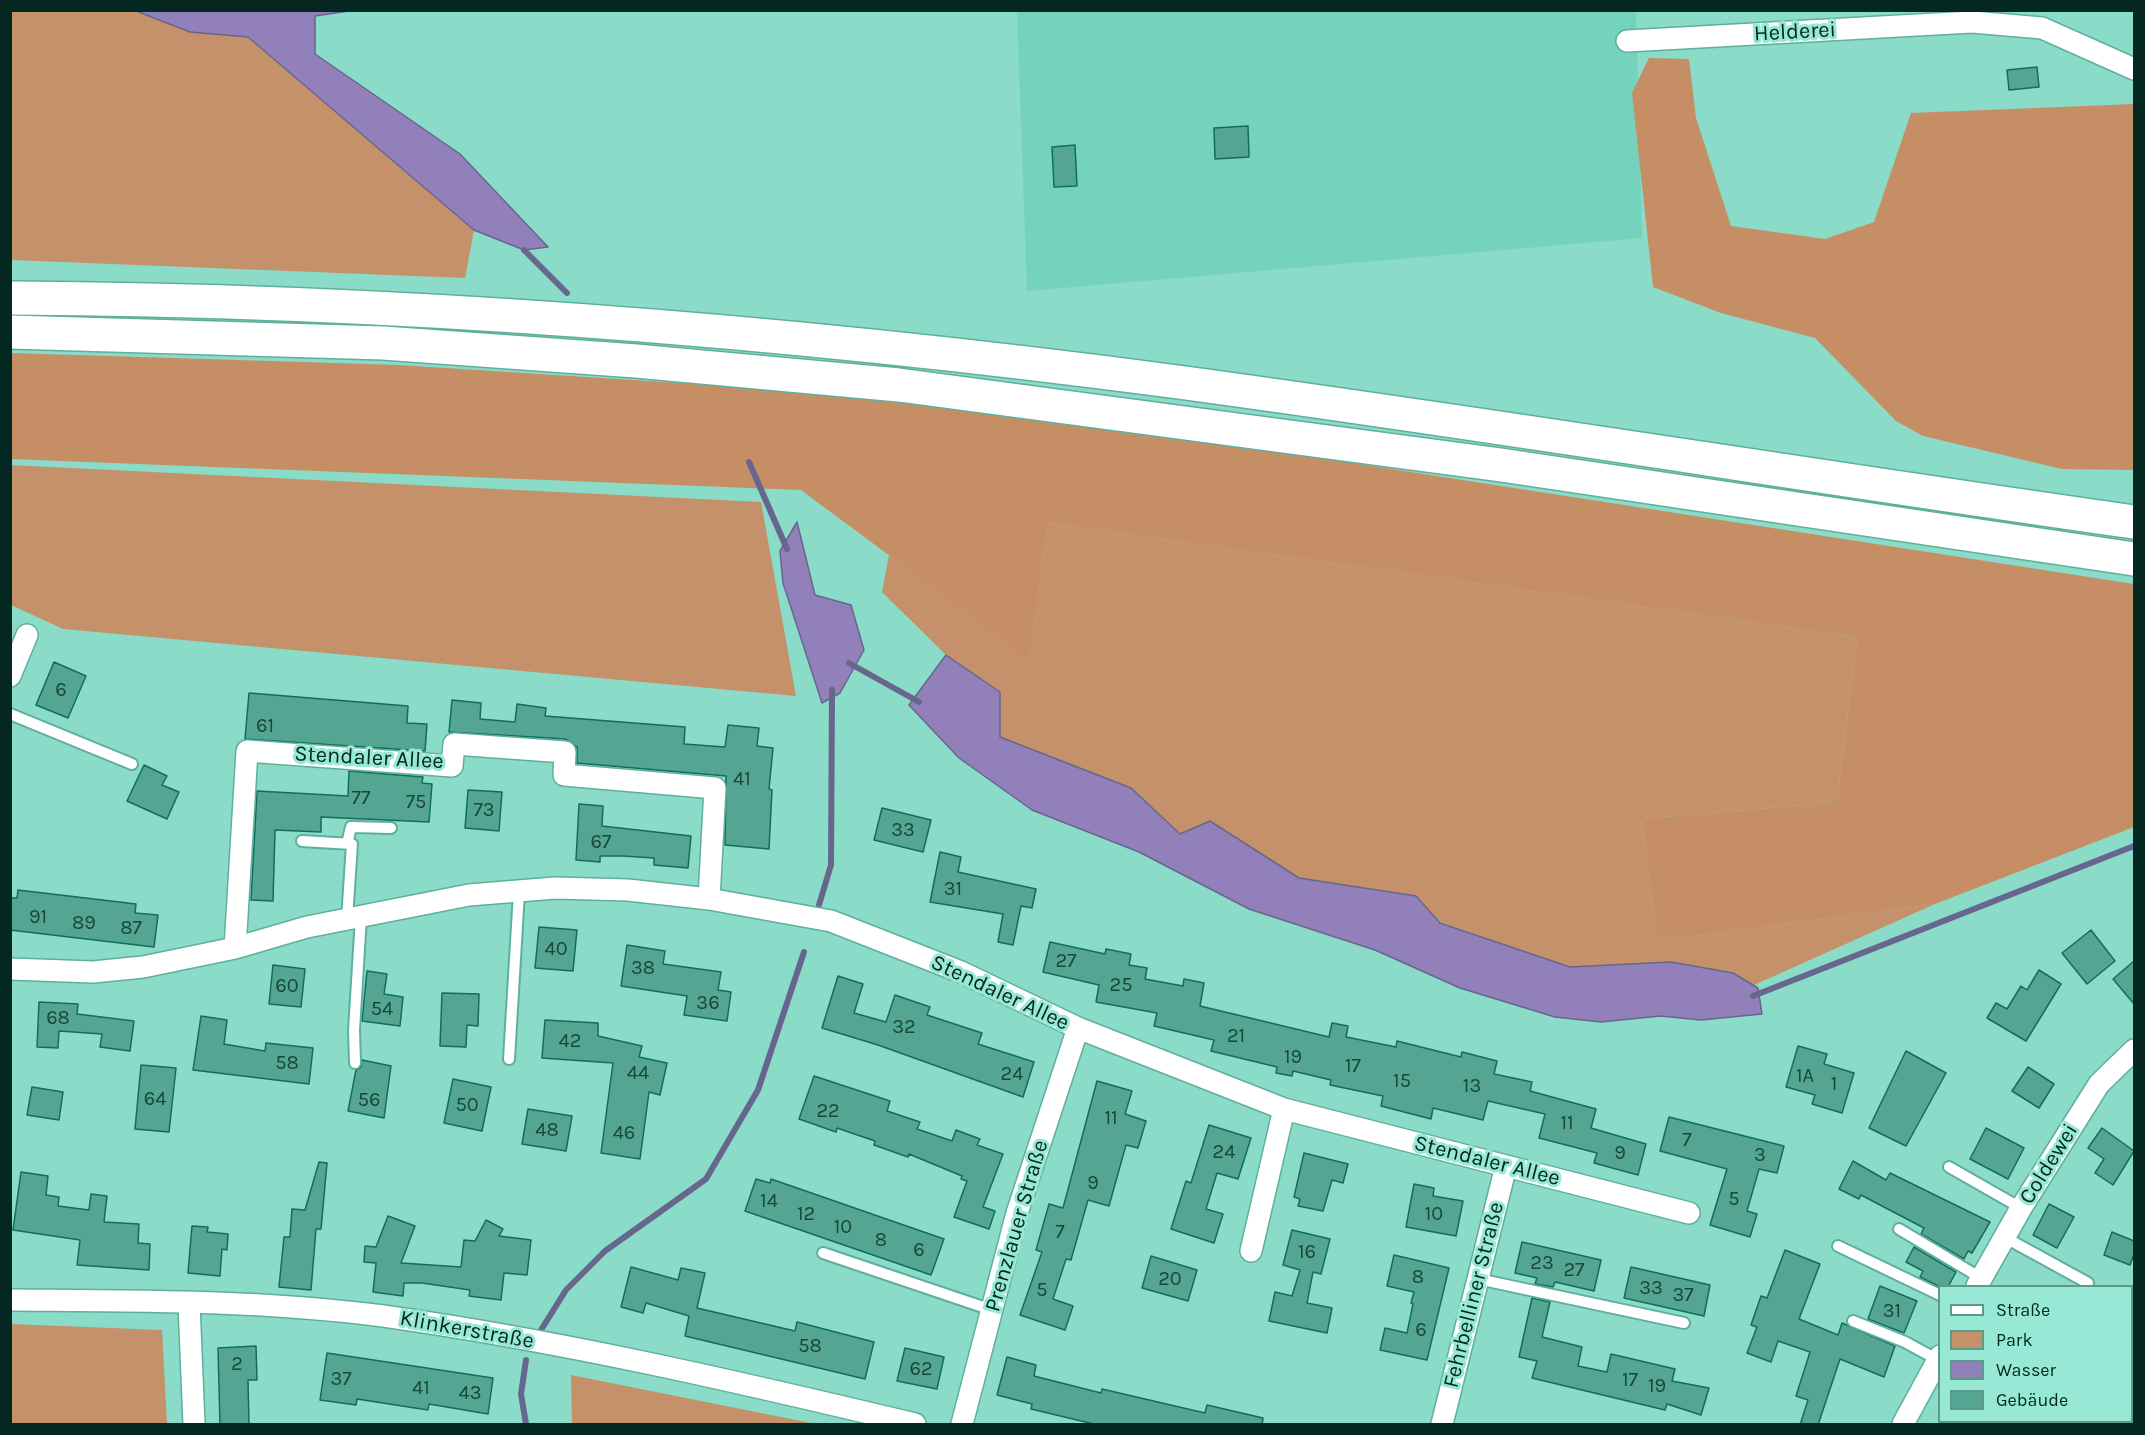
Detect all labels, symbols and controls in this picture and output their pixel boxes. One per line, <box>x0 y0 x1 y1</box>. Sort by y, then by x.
street label: Helderei <box>1753 17 1837 47</box>
house number: 6 <box>55 678 67 702</box>
house number: 61 <box>256 714 274 738</box>
street label: Stendaler Allee <box>294 741 444 775</box>
house number: 41 <box>733 767 751 791</box>
house number: 77 <box>352 786 370 810</box>
house number: 75 <box>406 790 426 814</box>
house number: 73 <box>473 798 495 822</box>
house number: 33 <box>891 818 915 842</box>
house number: 67 <box>591 830 611 854</box>
house number: 31 <box>944 877 962 901</box>
house number: 91 <box>29 905 47 929</box>
house number: 89 <box>72 911 96 935</box>
house number: 87 <box>120 916 142 940</box>
house number: 40 <box>544 937 568 961</box>
street label: Stendaler Allee <box>927 949 1073 1037</box>
house number: 27 <box>1056 949 1076 973</box>
house number: 38 <box>631 956 655 980</box>
house number: 25 <box>1110 973 1132 997</box>
house number: 60 <box>275 974 299 998</box>
house number: 36 <box>696 991 720 1015</box>
house number: 54 <box>371 997 393 1021</box>
house number: 68 <box>46 1006 70 1030</box>
house number: 32 <box>892 1015 916 1039</box>
house number: 21 <box>1227 1024 1245 1048</box>
house number: 42 <box>559 1029 581 1053</box>
house number: 19 <box>1284 1045 1302 1069</box>
house number: 58 <box>275 1051 299 1075</box>
house number: 17 <box>1345 1054 1361 1078</box>
house number: 44 <box>627 1061 649 1085</box>
house number: 24 <box>1001 1062 1023 1086</box>
house number: 1A <box>1796 1064 1814 1088</box>
house number: 15 <box>1393 1069 1411 1093</box>
house number: 1 <box>1831 1072 1837 1096</box>
house number: 13 <box>1463 1074 1481 1098</box>
house number: 64 <box>144 1087 166 1111</box>
house number: 56 <box>358 1088 380 1112</box>
house number: 50 <box>455 1093 479 1117</box>
house number: 22 <box>816 1099 840 1123</box>
house number: 11 <box>1104 1106 1118 1130</box>
house number: 11 <box>1560 1111 1574 1135</box>
house number: 48 <box>535 1118 559 1142</box>
street label: Coldewei <box>2014 1119 2084 1209</box>
house number: 46 <box>613 1121 635 1145</box>
house number: 7 <box>1682 1128 1692 1152</box>
street label: Stendaler Allee <box>1411 1130 1563 1192</box>
street label: Prenzlauer Straße <box>980 1137 1054 1315</box>
house number: 24 <box>1213 1140 1235 1164</box>
house number: 9 <box>1614 1141 1626 1165</box>
house number: 3 <box>1754 1143 1766 1167</box>
house number: 9 <box>1087 1171 1099 1195</box>
house number: 5 <box>1728 1187 1740 1211</box>
house number: 14 <box>760 1189 778 1213</box>
street label: Fehrbelliner Straße <box>1438 1199 1510 1391</box>
house number: 12 <box>797 1202 815 1226</box>
house number: 10 <box>1425 1202 1443 1226</box>
house number: 10 <box>834 1215 852 1239</box>
house number: 7 <box>1055 1220 1065 1244</box>
house number: 8 <box>875 1228 887 1252</box>
house number: 6 <box>913 1238 925 1262</box>
house number: 16 <box>1298 1240 1316 1264</box>
house number: 23 <box>1530 1251 1554 1275</box>
house number: 27 <box>1564 1258 1584 1282</box>
house number: 8 <box>1412 1265 1424 1289</box>
house number: 20 <box>1158 1267 1182 1291</box>
house number: 33 <box>1639 1276 1663 1300</box>
house number: 5 <box>1036 1278 1048 1302</box>
house number: 37 <box>1672 1283 1694 1307</box>
legend <box>1938 1285 2133 1423</box>
house number: 31 <box>1883 1299 1901 1323</box>
text: Straße <box>1996 1299 2050 1321</box>
street label: Klinkerstraße <box>398 1305 536 1355</box>
house number: 6 <box>1415 1318 1427 1342</box>
text: Park <box>1996 1329 2033 1351</box>
house number: 58 <box>798 1334 822 1358</box>
house number: 2 <box>231 1352 243 1376</box>
house number: 62 <box>909 1357 933 1381</box>
text: Wasser <box>1996 1359 2056 1381</box>
house number: 37 <box>330 1367 352 1391</box>
house number: 17 <box>1622 1368 1638 1392</box>
house number: 19 <box>1648 1374 1666 1398</box>
house number: 41 <box>412 1376 430 1400</box>
house number: 43 <box>459 1381 481 1405</box>
text: Gebäude <box>1996 1389 2068 1411</box>

